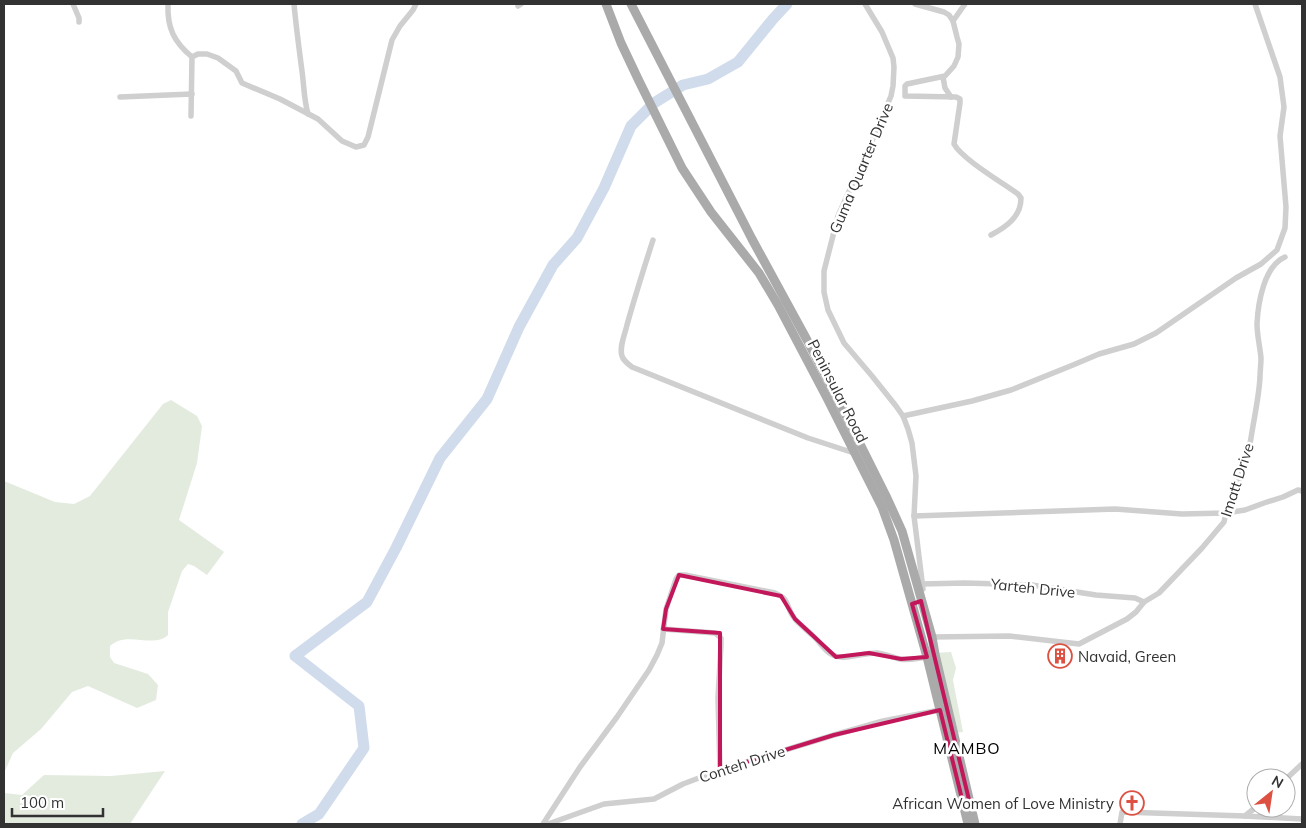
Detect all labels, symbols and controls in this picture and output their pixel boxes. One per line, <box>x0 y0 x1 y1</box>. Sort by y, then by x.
street label: Guma Quarter Drive <box>825 100 897 236</box>
street label: Peninsular Road <box>804 336 872 446</box>
street label: Imatt Drive <box>1216 441 1258 519</box>
street label: Yarteh Drive <box>989 574 1076 602</box>
building icon: Navaid, Green <box>1047 643 1073 669</box>
place label: Navaid, Green <box>1078 647 1176 666</box>
district label: MAMBO <box>933 738 1001 758</box>
street label: Conteh Drive <box>697 741 787 787</box>
north arrow <box>1246 768 1296 818</box>
text: N <box>1268 771 1287 792</box>
scale bar <box>12 786 104 818</box>
church icon: African Women of Love Ministry <box>1119 790 1145 816</box>
text: 100 m <box>20 793 64 812</box>
place label: African Women of Love Ministry <box>892 794 1114 813</box>

